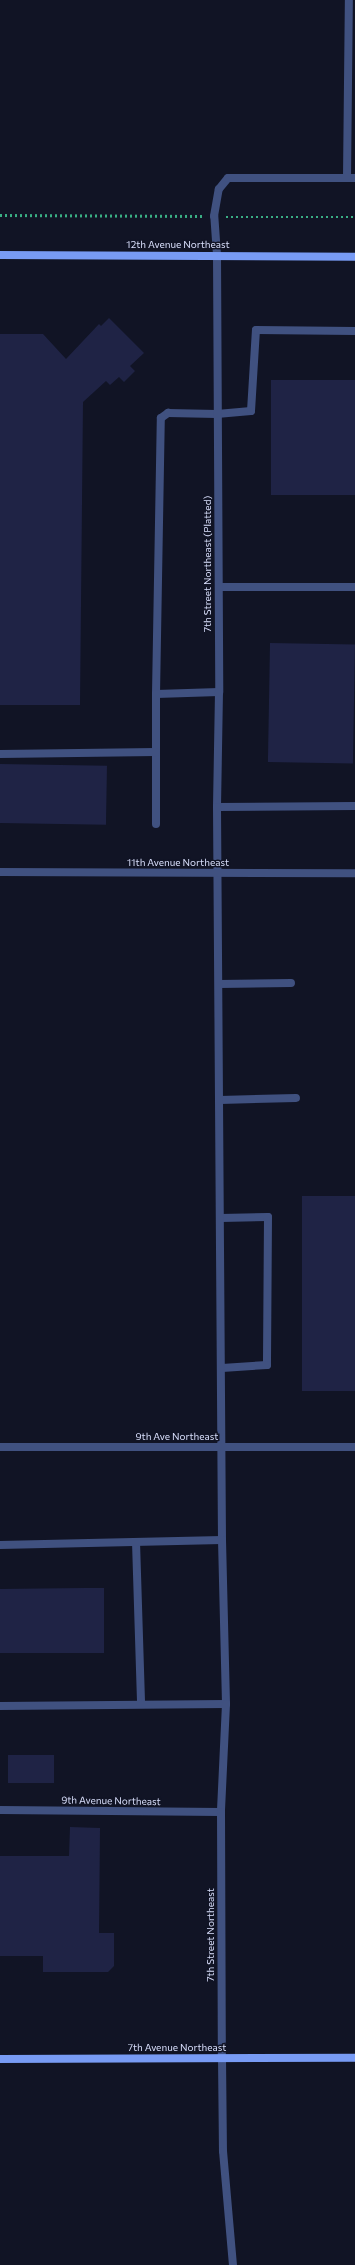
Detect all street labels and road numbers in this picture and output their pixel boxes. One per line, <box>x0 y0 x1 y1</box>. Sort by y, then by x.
street label: 12th Avenue Northeast <box>126 239 230 251</box>
street label: 7th Street Northeast (Platted) <box>202 496 214 632</box>
street label: 11th Avenue Northeast <box>127 857 229 869</box>
street label: 9th Ave Northeast <box>136 1431 218 1443</box>
street label: 9th Avenue Northeast <box>61 1794 161 1808</box>
street label: 7th Street Northeast <box>205 1888 217 1982</box>
street label: 7th Avenue Northeast <box>128 2042 226 2054</box>

